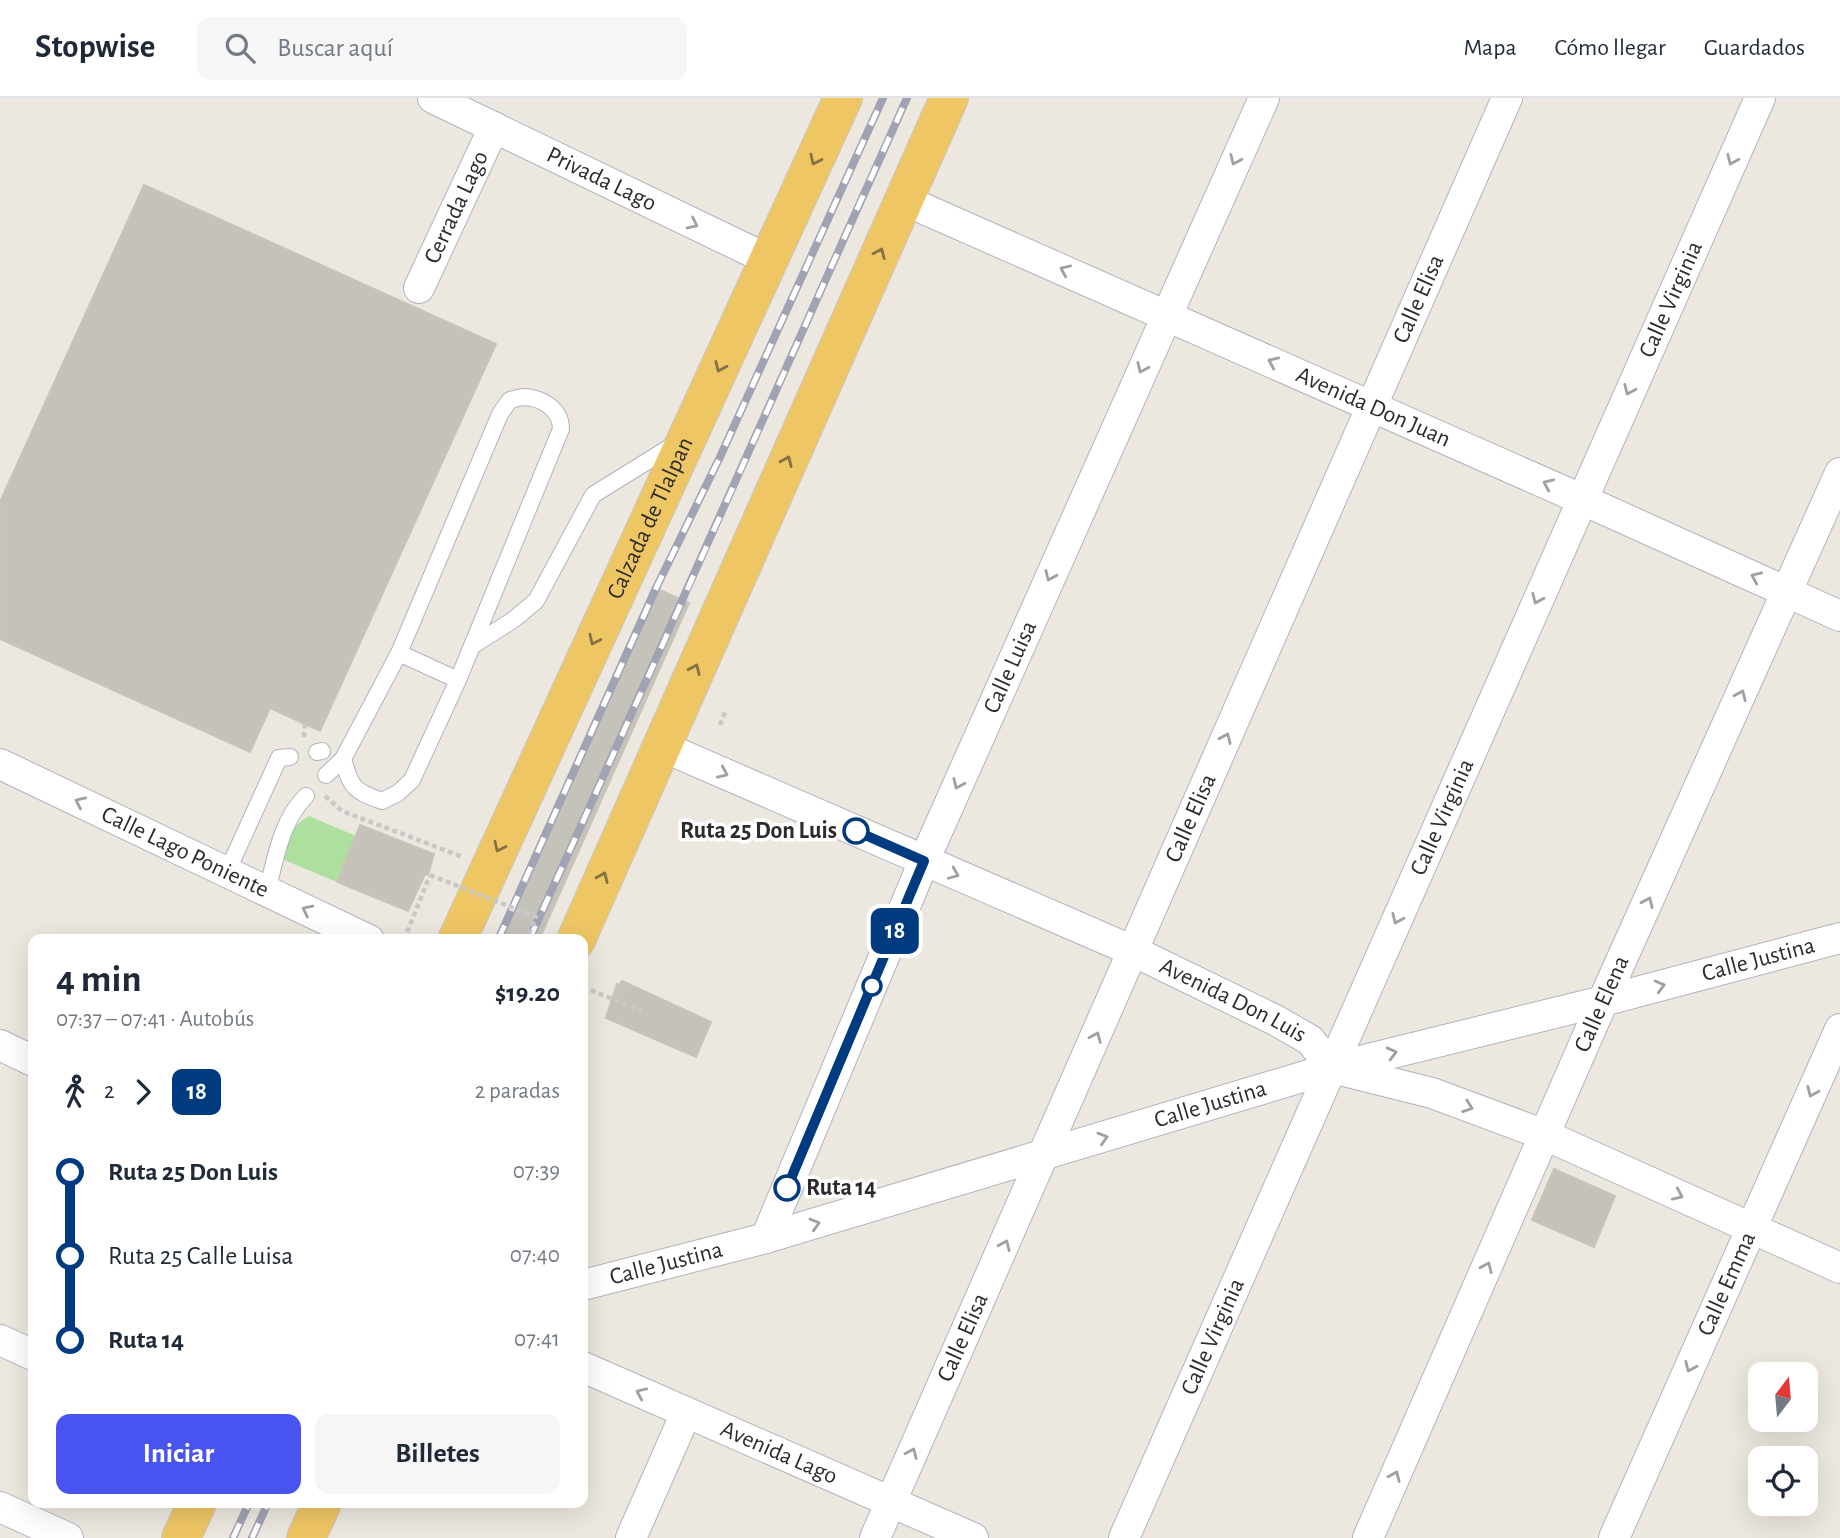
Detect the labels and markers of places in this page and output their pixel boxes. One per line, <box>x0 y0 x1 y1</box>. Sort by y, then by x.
marker: Ruta 25 Don Luis <box>843 818 869 844</box>
place label: Ruta 25 Don Luis <box>680 819 837 843</box>
unlabelled marker <box>862 976 882 996</box>
marker: Ruta 14 <box>774 1175 800 1201</box>
place label: Ruta 14 <box>806 1176 876 1200</box>

